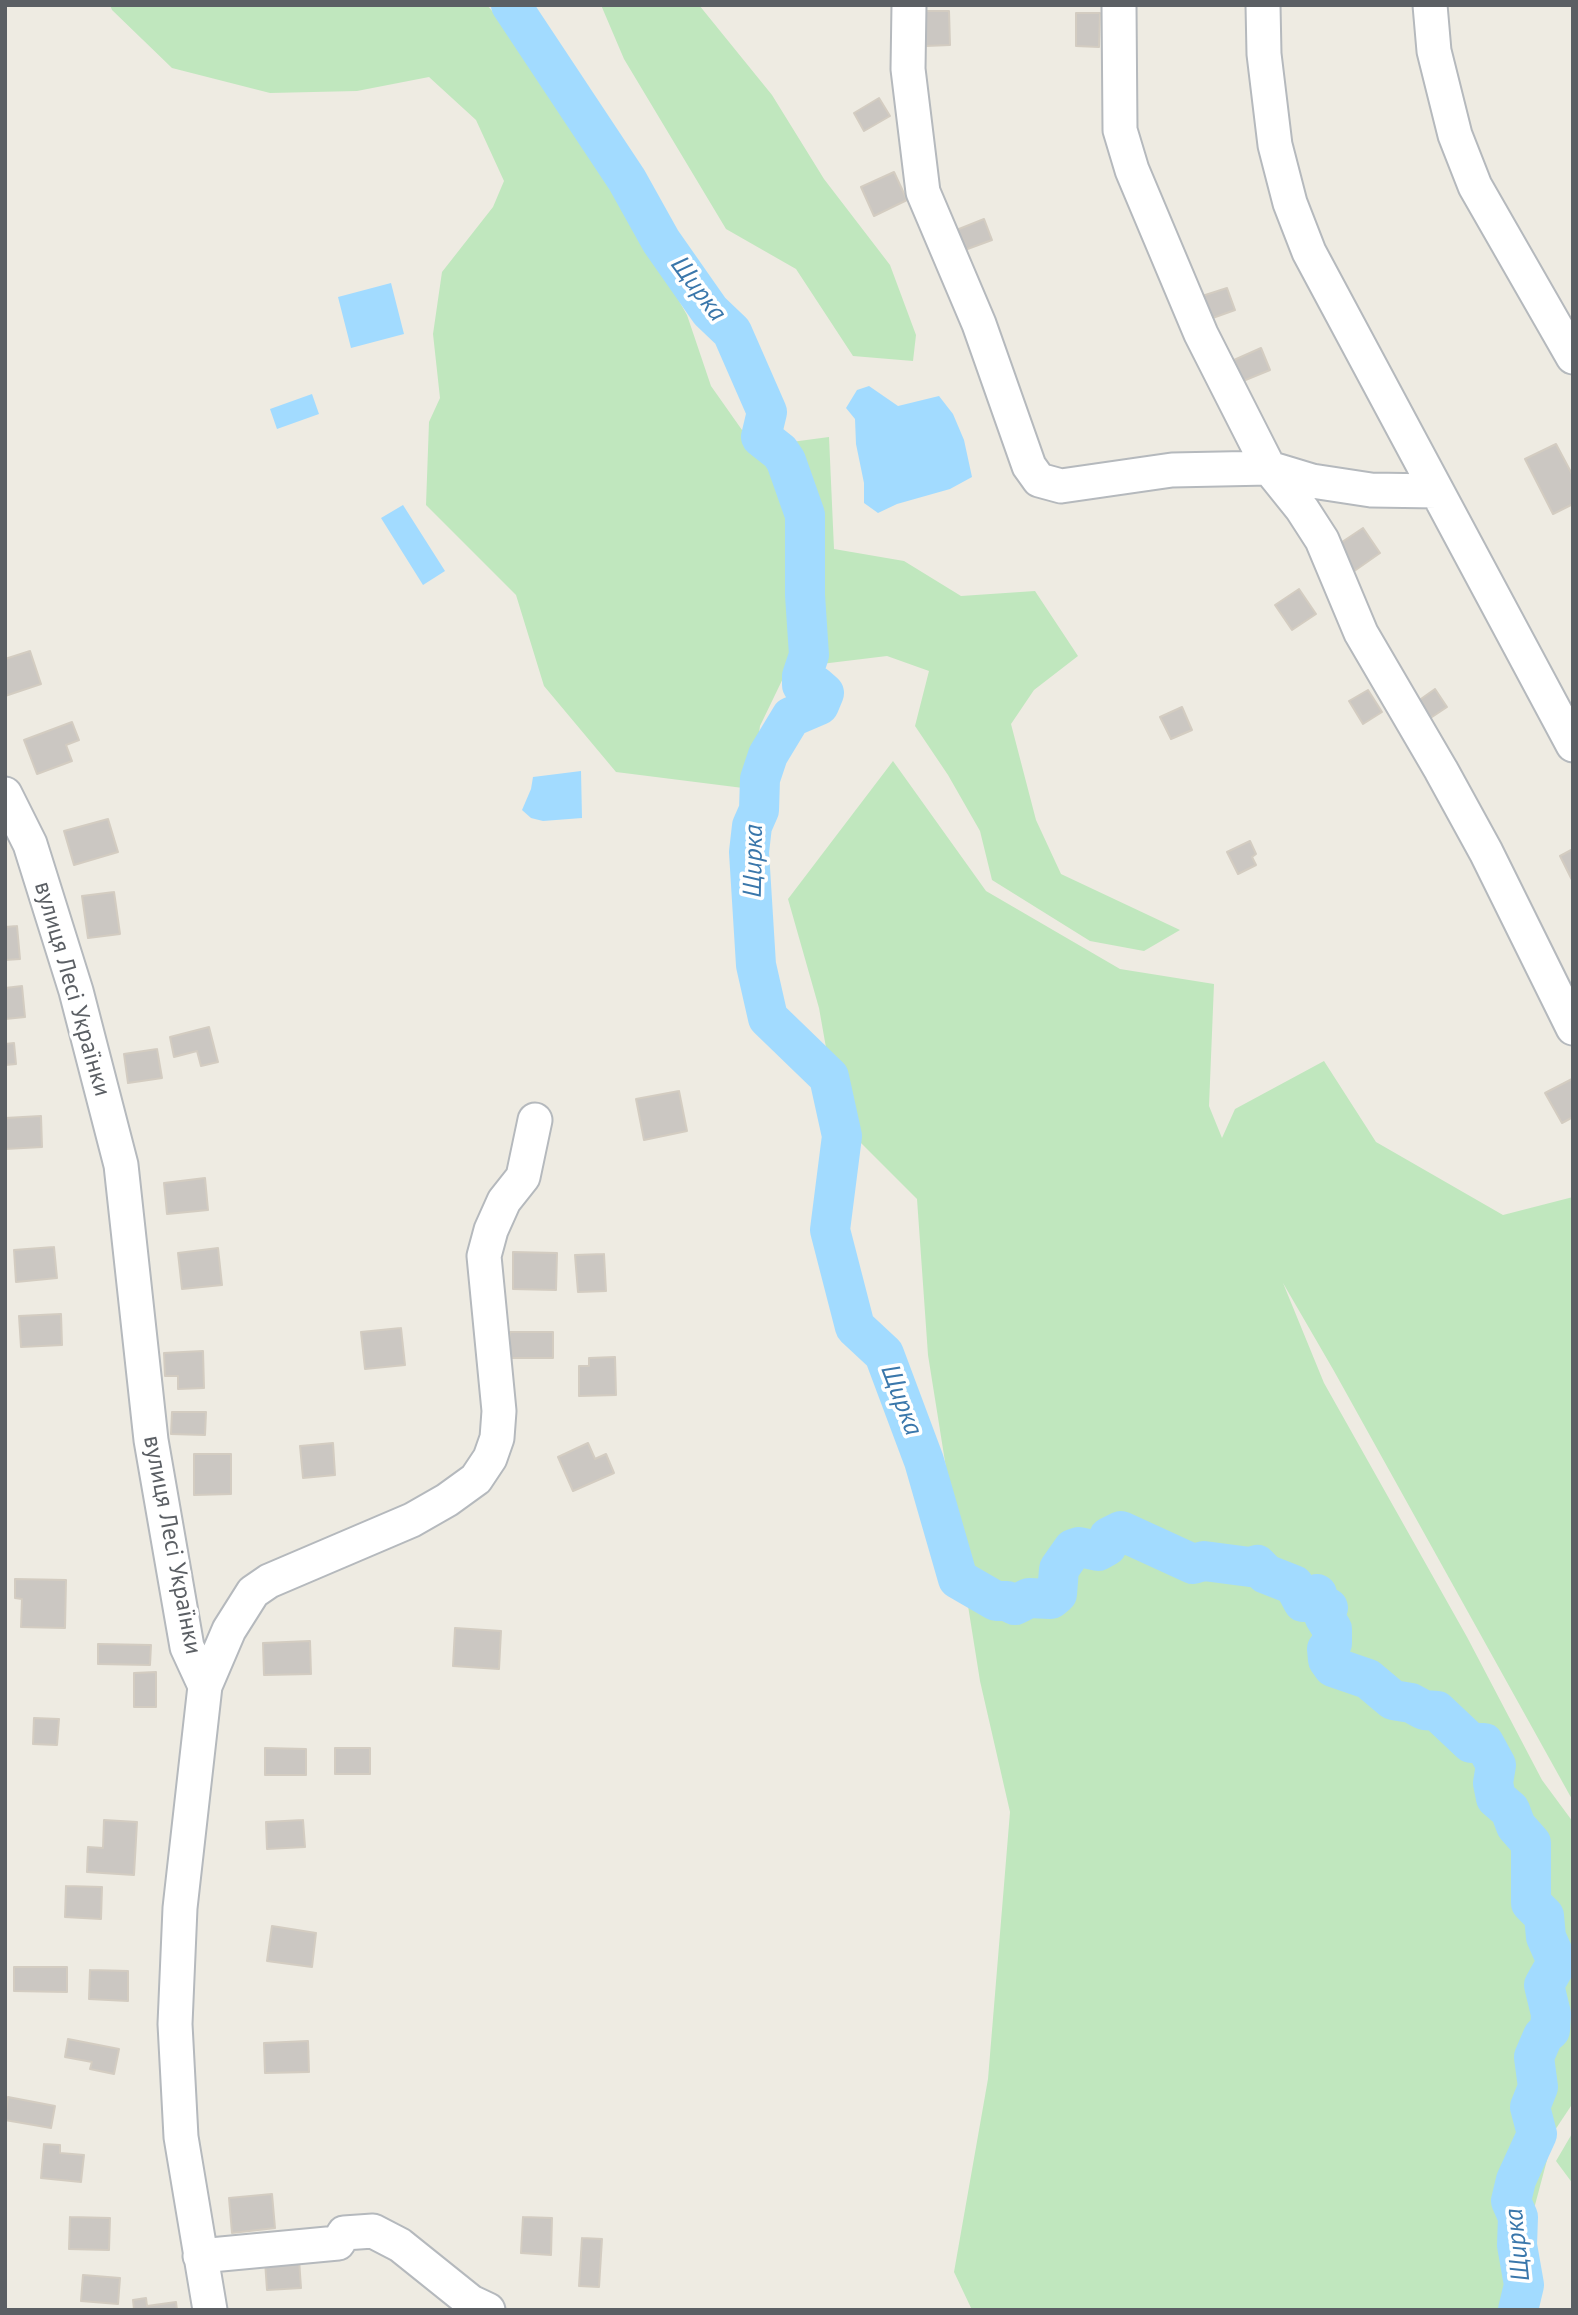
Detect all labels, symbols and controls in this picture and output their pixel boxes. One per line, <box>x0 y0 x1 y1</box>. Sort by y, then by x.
water label: Щирка <box>664 250 732 328</box>
water label: Щирка <box>738 824 770 898</box>
street label: вулиця Лесі Українки <box>28 878 116 1100</box>
water label: Щирка <box>873 1360 929 1440</box>
street label: вулиця Лесі Українки <box>137 1433 207 1657</box>
water label: Щирка <box>1499 2207 1537 2283</box>

